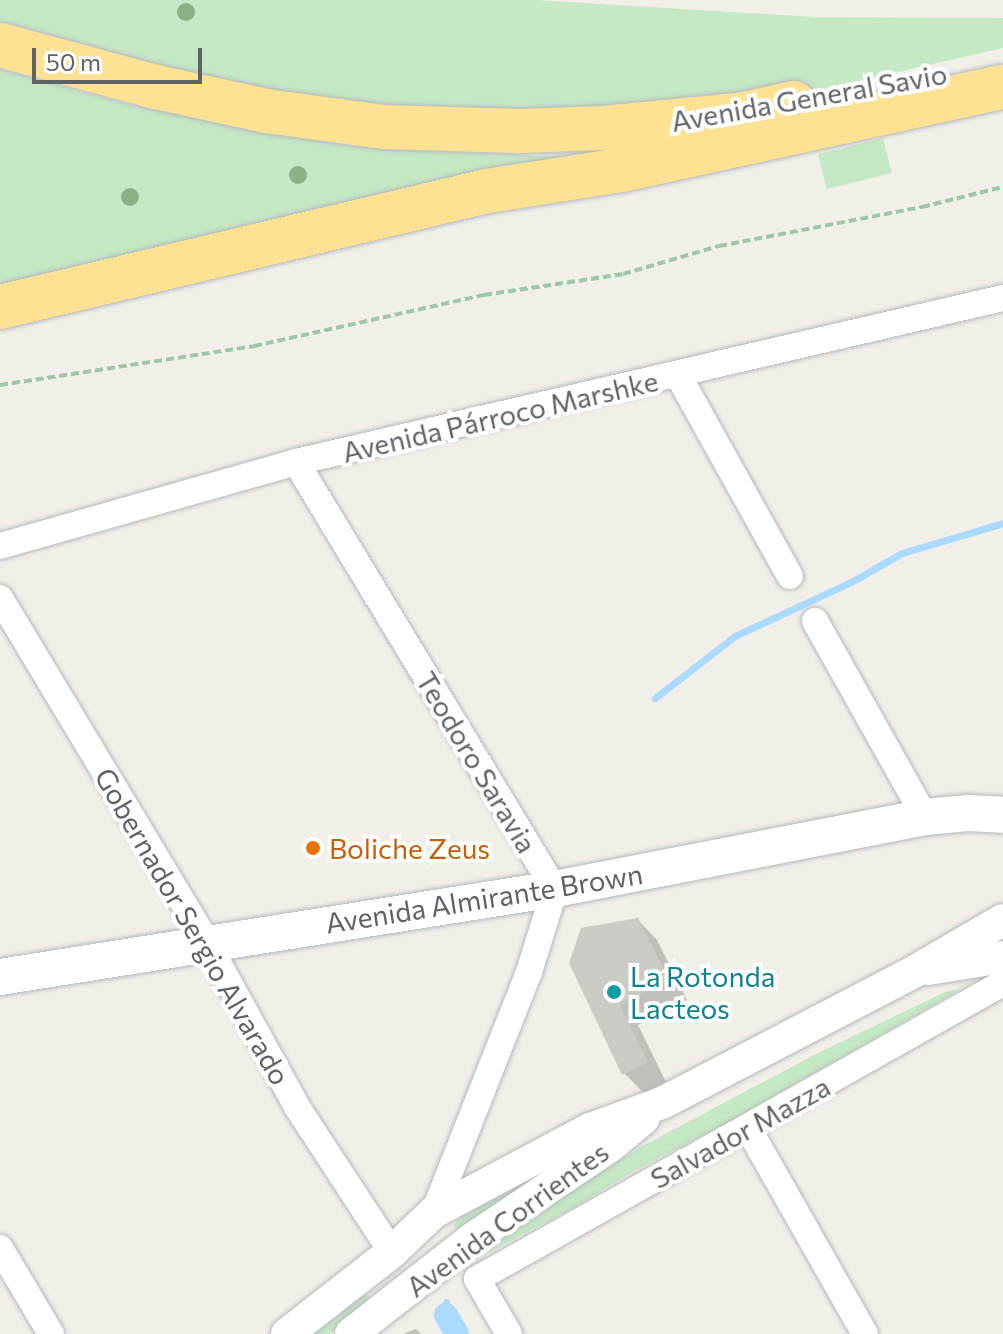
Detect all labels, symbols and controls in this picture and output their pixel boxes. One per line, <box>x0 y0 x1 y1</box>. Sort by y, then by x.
scale bar <box>36 32 206 82</box>
text: 50 m <box>46 47 101 76</box>
street label: Avenida General Savio <box>668 56 950 138</box>
street label: Avenida Párroco Marshke <box>339 363 661 469</box>
street label: Teodoro Saravia <box>410 665 544 859</box>
street label: Gobernador Sergio Alvarado <box>88 762 298 1090</box>
place label: Boliche Zeus <box>329 831 490 865</box>
marker: Boliche Zeus <box>304 839 322 857</box>
street label: Avenida Almirante Brown <box>323 856 645 940</box>
place label: La Rotonda Lacteos <box>630 959 775 1025</box>
marker: La Rotonda Lacteos <box>605 983 623 1001</box>
street label: Salvador Mazza <box>644 1069 836 1195</box>
street label: Avenida Corrientes <box>399 1134 615 1304</box>

